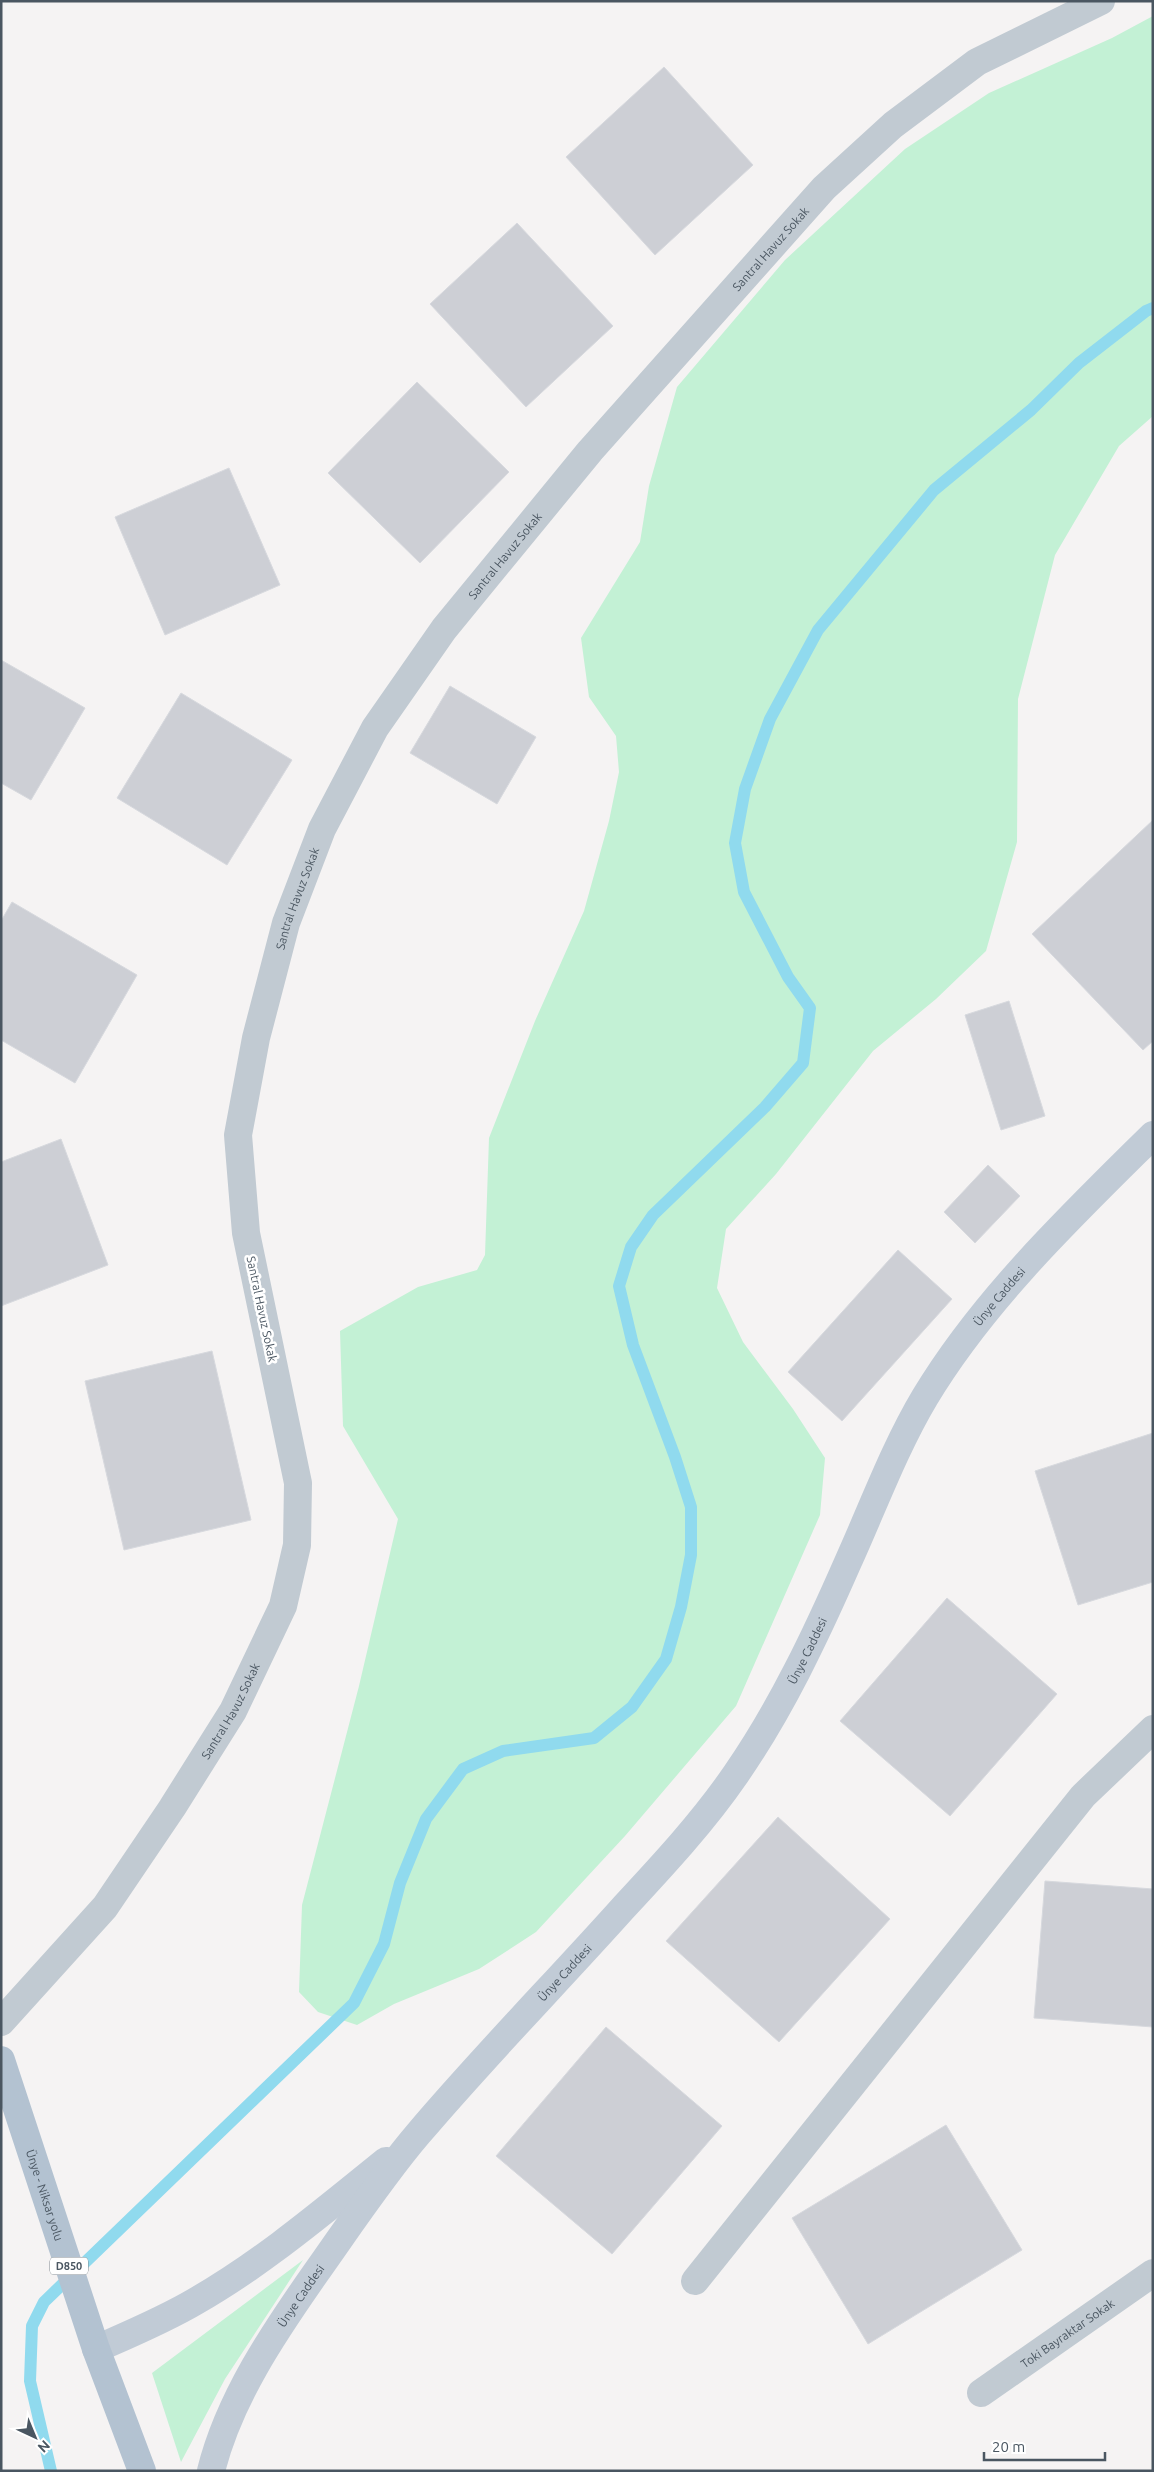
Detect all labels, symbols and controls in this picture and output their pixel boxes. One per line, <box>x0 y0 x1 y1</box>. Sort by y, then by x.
street label: Santral Havuz Sokak <box>730 204 811 293</box>
street label: Santral Havuz Sokak <box>465 509 544 601</box>
street label: Santral Havuz Sokak <box>273 845 321 951</box>
street label: Santral Havuz Sokak <box>244 1255 280 1363</box>
street label: Ünye Caddesi <box>971 1264 1027 1328</box>
street label: Ünye Caddesi <box>785 1615 829 1686</box>
street label: Santral Havuz Sokak <box>198 1661 262 1761</box>
street label: Ünye Caddesi <box>535 1941 594 2003</box>
street label: Ünye - Niksar yolu <box>24 2148 66 2242</box>
road number: D850 <box>50 2258 88 2274</box>
street label: Ünye Caddesi <box>275 2262 326 2329</box>
street label: Toki Bayraktar Sokak <box>1018 2296 1116 2370</box>
north arrow <box>10 2412 60 2462</box>
scale bar <box>984 2430 1105 2462</box>
text: N <box>35 2437 53 2456</box>
text: 20 m <box>992 2438 1025 2455</box>

